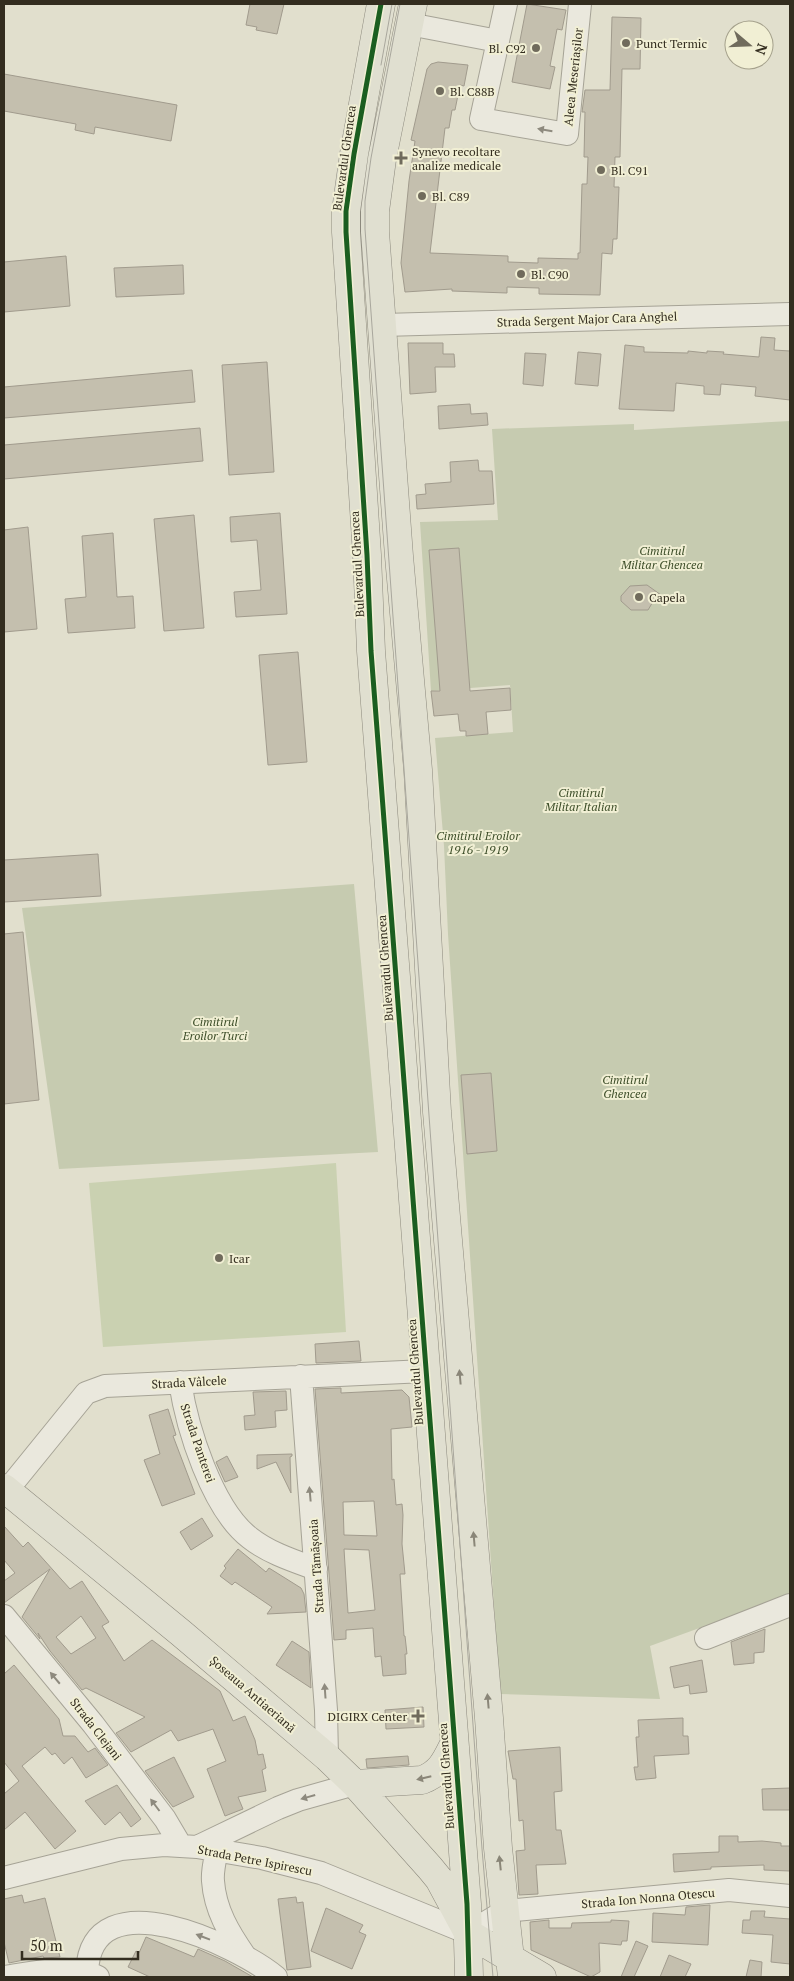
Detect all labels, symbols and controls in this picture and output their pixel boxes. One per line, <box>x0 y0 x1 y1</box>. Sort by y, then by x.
north arrow <box>724 20 774 70</box>
street label: Aleea Meseriașilor <box>560 27 587 127</box>
place label: Punct Termic <box>636 36 707 51</box>
marker: Punct Termic <box>620 37 632 49</box>
place label: Bl. C92 <box>489 41 526 56</box>
text: N <box>751 41 772 58</box>
marker: Bl. C92 <box>530 42 542 54</box>
place label: Bl. C88B <box>450 84 495 99</box>
marker: Bl. C88B <box>434 85 446 97</box>
street label: Bulevardul Ghencea <box>329 104 359 212</box>
one-way arrow <box>536 126 552 134</box>
place label: Synevo recoltare analize medicale <box>412 144 501 173</box>
marker: Synevo recoltare analize medicale <box>394 151 408 165</box>
place label: Bl. C91 <box>611 163 648 178</box>
marker: Bl. C91 <box>595 164 607 176</box>
place label: Bl. C89 <box>432 189 469 204</box>
marker: Bl. C89 <box>416 190 428 202</box>
place label: Bl. C90 <box>531 267 568 282</box>
marker: Bl. C90 <box>515 268 527 280</box>
street label: Strada Sergent Major Cara Anghel <box>496 308 678 330</box>
street label: Bulevardul Ghencea <box>347 510 367 618</box>
park label: Cimitirul Militar Ghencea <box>620 543 703 572</box>
place label: Capela <box>649 590 685 605</box>
marker: Capela <box>633 591 645 603</box>
park label: Cimitirul Militar Italian <box>544 785 617 814</box>
park label: Cimitirul Eroilor 1916 - 1919 <box>436 828 521 857</box>
street label: Bulevardul Ghencea <box>374 914 396 1022</box>
park label: Cimitirul Eroilor Turci <box>182 1014 248 1043</box>
park label: Cimitirul Ghencea <box>602 1072 649 1101</box>
place label: Icar <box>229 1251 250 1266</box>
marker: Icar <box>213 1252 225 1264</box>
street label: Bulevardul Ghencea <box>404 1318 426 1426</box>
one-way arrow <box>456 1368 464 1384</box>
street label: Strada Vâlcele <box>151 1373 227 1391</box>
street label: Strada Panterei <box>178 1402 219 1485</box>
one-way arrow <box>306 1486 314 1502</box>
street label: Strada Tămășoaia <box>305 1518 328 1614</box>
one-way arrow <box>470 1530 478 1546</box>
street label: Șoseaua Antiaeriană <box>206 1653 299 1736</box>
one-way arrow <box>49 1671 60 1684</box>
one-way arrow <box>321 1682 329 1698</box>
one-way arrow <box>483 1692 491 1708</box>
street label: Strada Clejani <box>67 1695 125 1763</box>
place label: DIGIRX Center <box>327 1709 407 1724</box>
marker: DIGIRX Center <box>411 1709 425 1723</box>
street label: Bulevardul Ghencea <box>435 1722 457 1830</box>
one-way arrow <box>416 1774 431 1782</box>
one-way arrow <box>300 1794 315 1802</box>
one-way arrow <box>150 1798 160 1812</box>
street label: Strada Petre Ispirescu <box>197 1842 314 1878</box>
one-way arrow <box>496 1854 504 1870</box>
street label: Strada Ion Nonna Otescu <box>581 1885 715 1911</box>
scale bar <box>22 1928 139 1960</box>
one-way arrow <box>195 1933 210 1941</box>
text: 50 m <box>30 1935 63 1955</box>

